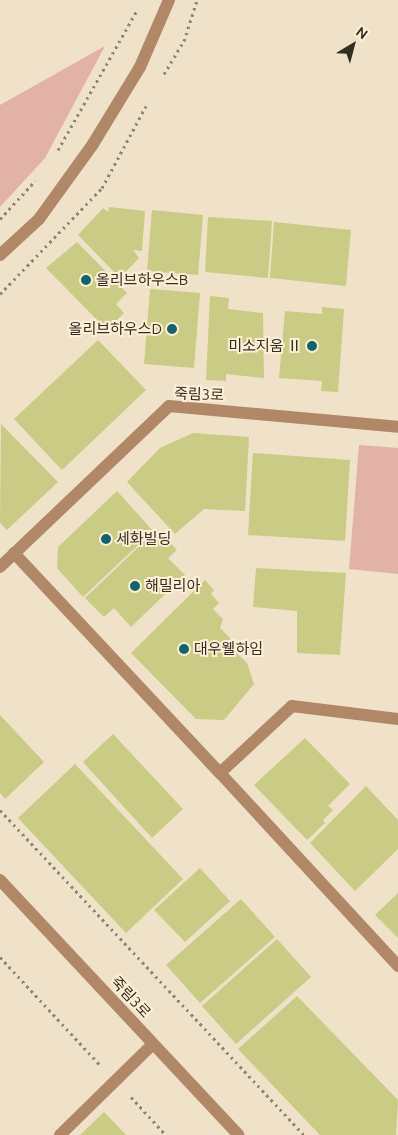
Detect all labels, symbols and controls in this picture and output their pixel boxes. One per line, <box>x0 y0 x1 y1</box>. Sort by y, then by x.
north arrow <box>328 20 378 70</box>
text: N <box>353 23 371 43</box>
place label: 올리브하우스B <box>96 271 188 289</box>
marker: 올리브하우스B <box>80 274 92 286</box>
place label: 올리브하우스D <box>69 320 162 338</box>
marker: 올리브하우스D <box>166 323 178 335</box>
place label: 미소지움 Ⅱ <box>228 337 302 355</box>
marker: 미소지움 Ⅱ <box>306 340 318 352</box>
street label: 죽림3로 <box>174 384 224 404</box>
place label: 세화빌딩 <box>116 530 171 548</box>
marker: 세화빌딩 <box>100 533 112 545</box>
place label: 해밀리아 <box>145 577 200 595</box>
marker: 해밀리아 <box>129 580 141 592</box>
place label: 대우웰하임 <box>194 640 263 658</box>
marker: 대우웰하임 <box>178 643 190 655</box>
street label: 죽림3로 <box>107 973 155 1021</box>

